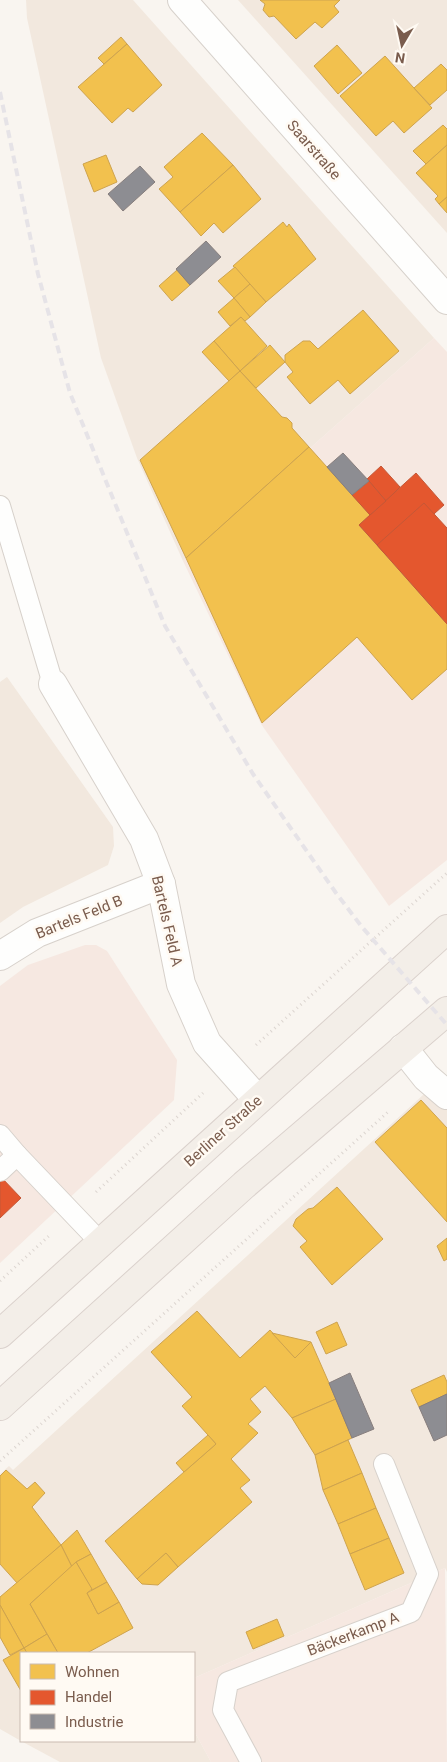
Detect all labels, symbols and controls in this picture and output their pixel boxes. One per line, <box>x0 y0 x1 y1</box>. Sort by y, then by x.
north arrow <box>377 20 427 70</box>
text: N <box>394 49 406 67</box>
street label: Saarstraße <box>283 117 345 183</box>
street label: Bartels Feld A <box>148 874 186 968</box>
street label: Bartels Feld B <box>33 891 125 943</box>
street label: Berliner Straße <box>180 1091 266 1171</box>
street label: Bäckerkamp A <box>305 1608 402 1660</box>
legend <box>20 1652 195 1742</box>
text: Wohnen <box>65 1663 119 1681</box>
text: Handel <box>65 1688 112 1706</box>
text: Industrie <box>65 1713 123 1731</box>

